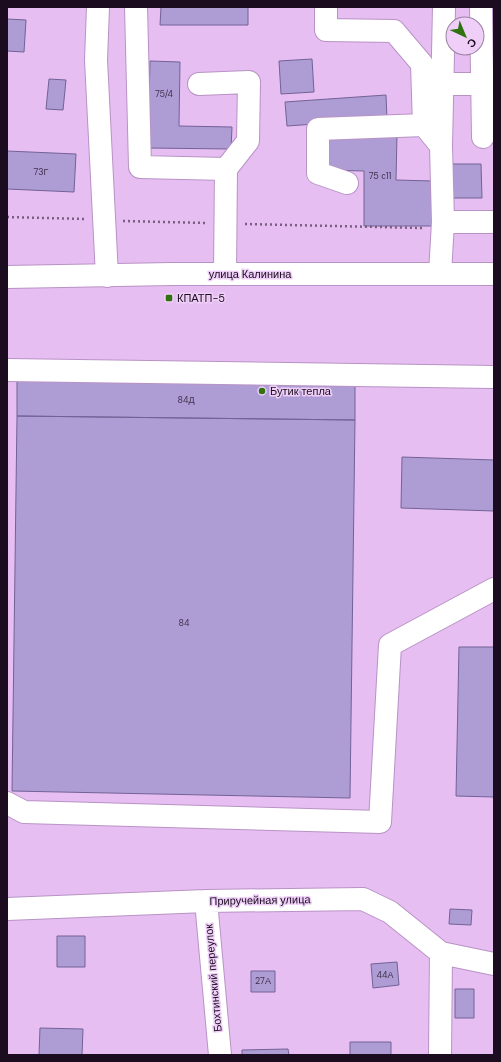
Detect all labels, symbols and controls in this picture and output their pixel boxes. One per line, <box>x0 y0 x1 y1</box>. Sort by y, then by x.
north arrow <box>445 16 485 56</box>
text: С <box>464 35 480 51</box>
house number: 75/4 <box>155 88 174 100</box>
house number: 73Г <box>34 166 49 178</box>
house number: 75 с11 <box>369 170 391 182</box>
street label: улица Калинина <box>209 267 292 281</box>
place label: КПАТП-5 <box>177 291 225 305</box>
marker: КПАТП-5 <box>164 293 174 303</box>
place label: Бутик тепла <box>270 384 332 398</box>
marker: Бутик тепла <box>257 386 267 396</box>
house number: 84Д <box>177 394 195 406</box>
house number: 84 <box>179 617 190 629</box>
street label: Приручейная улица <box>209 892 311 908</box>
street label: Бохтинский переулок <box>201 923 225 1033</box>
house number: 44А <box>377 969 393 981</box>
house number: 27А <box>255 975 271 987</box>

